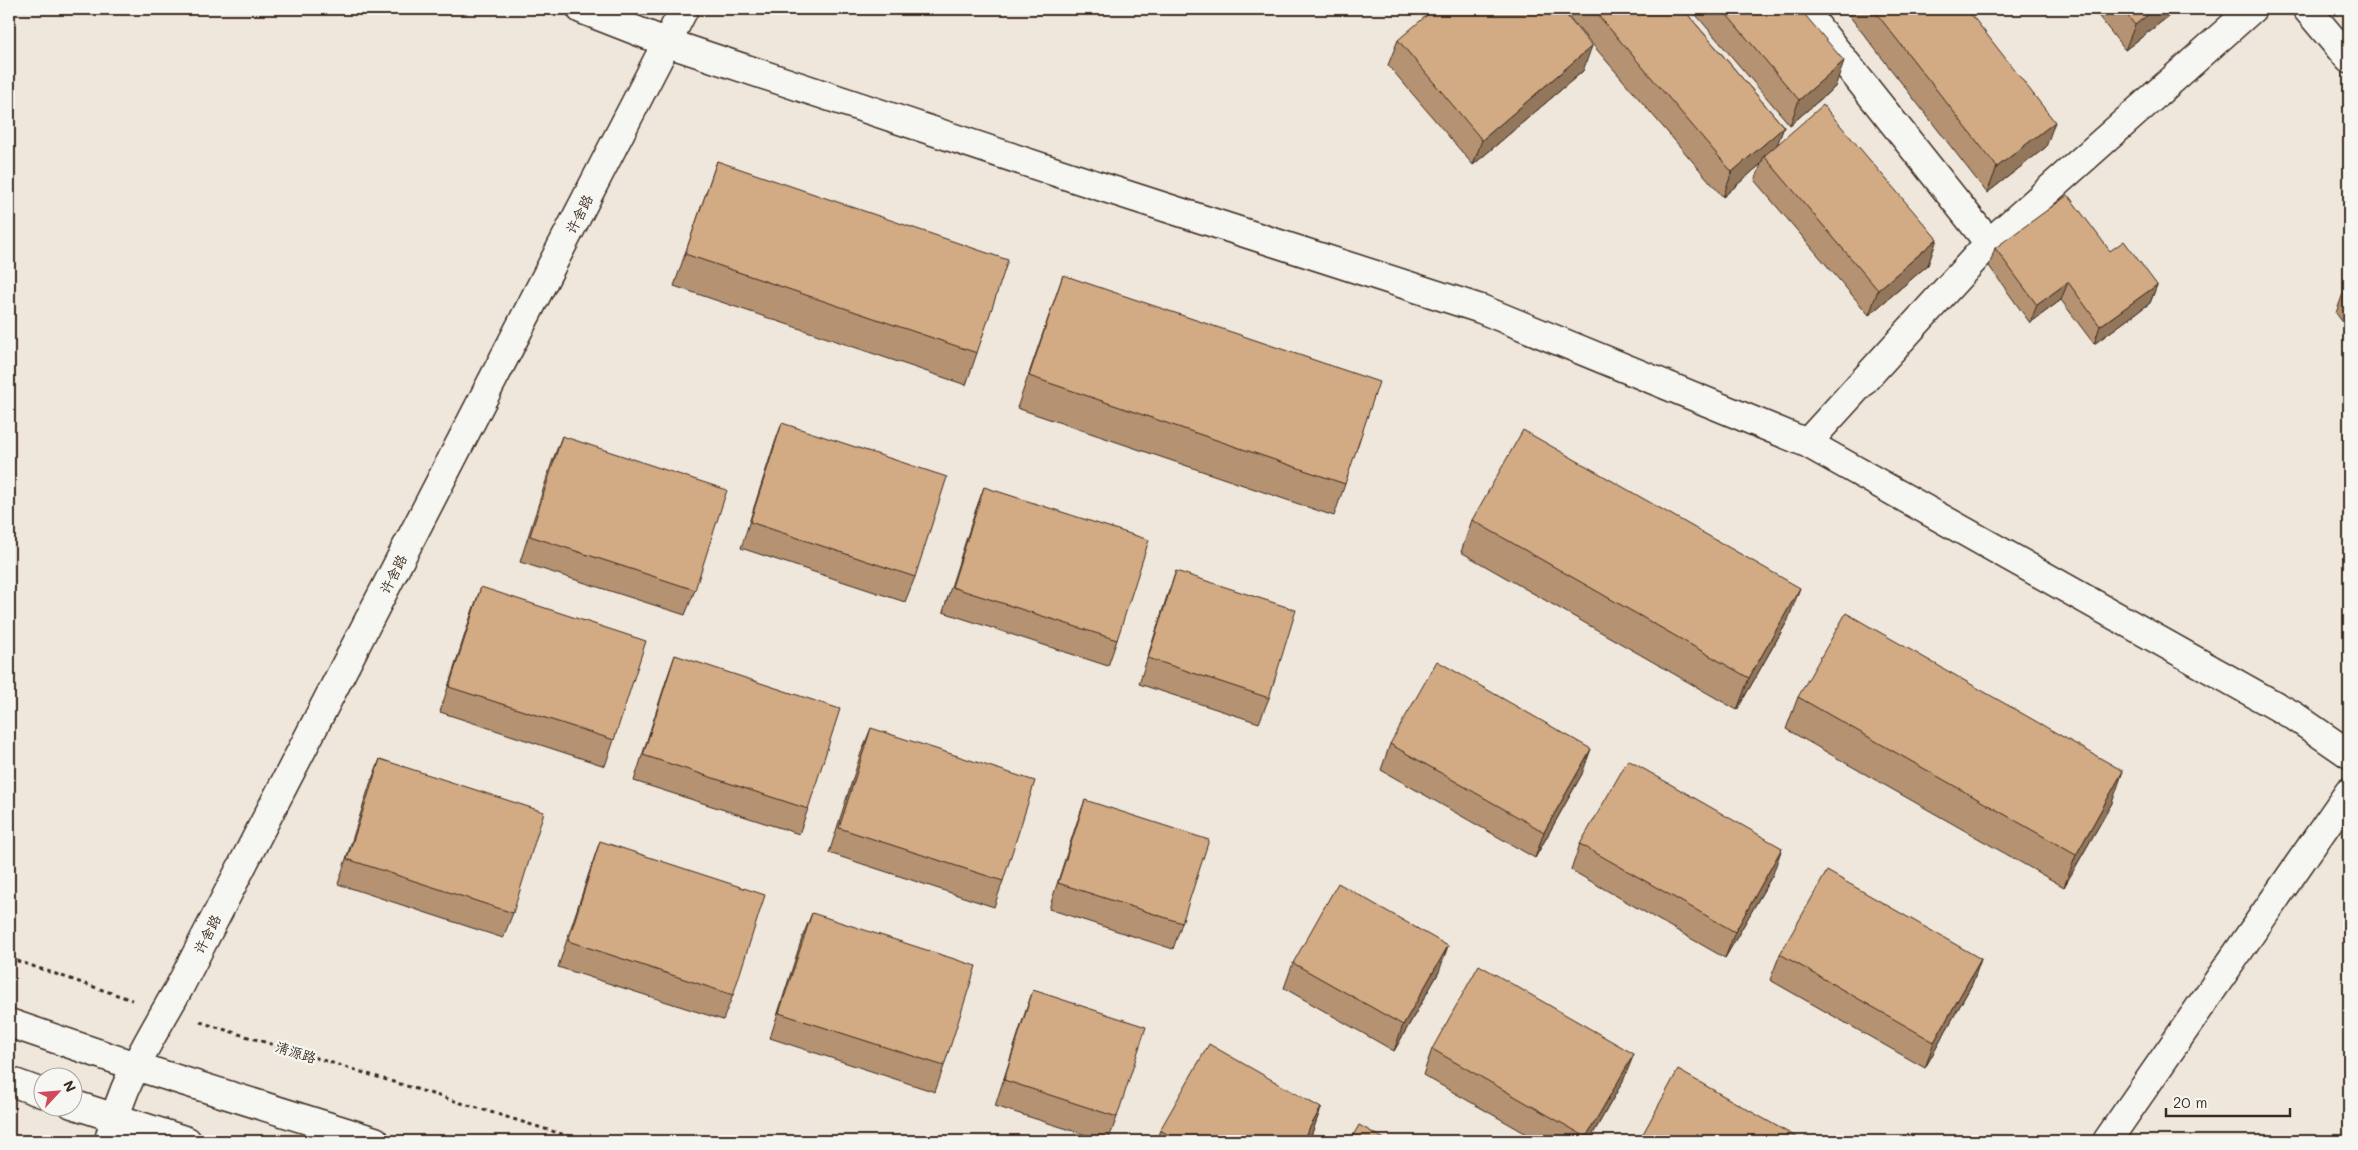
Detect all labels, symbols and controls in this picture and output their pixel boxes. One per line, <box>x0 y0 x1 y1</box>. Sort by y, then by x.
street label: 许舍路 <box>561 191 597 237</box>
street label: 许舍路 <box>375 551 411 597</box>
street label: 许舍路 <box>189 911 225 957</box>
street label: 清源路 <box>273 1037 319 1067</box>
north arrow <box>32 1068 82 1118</box>
text: N <box>59 1077 81 1095</box>
scale bar <box>2166 1085 2289 1117</box>
text: 20 m <box>2173 1092 2207 1112</box>

